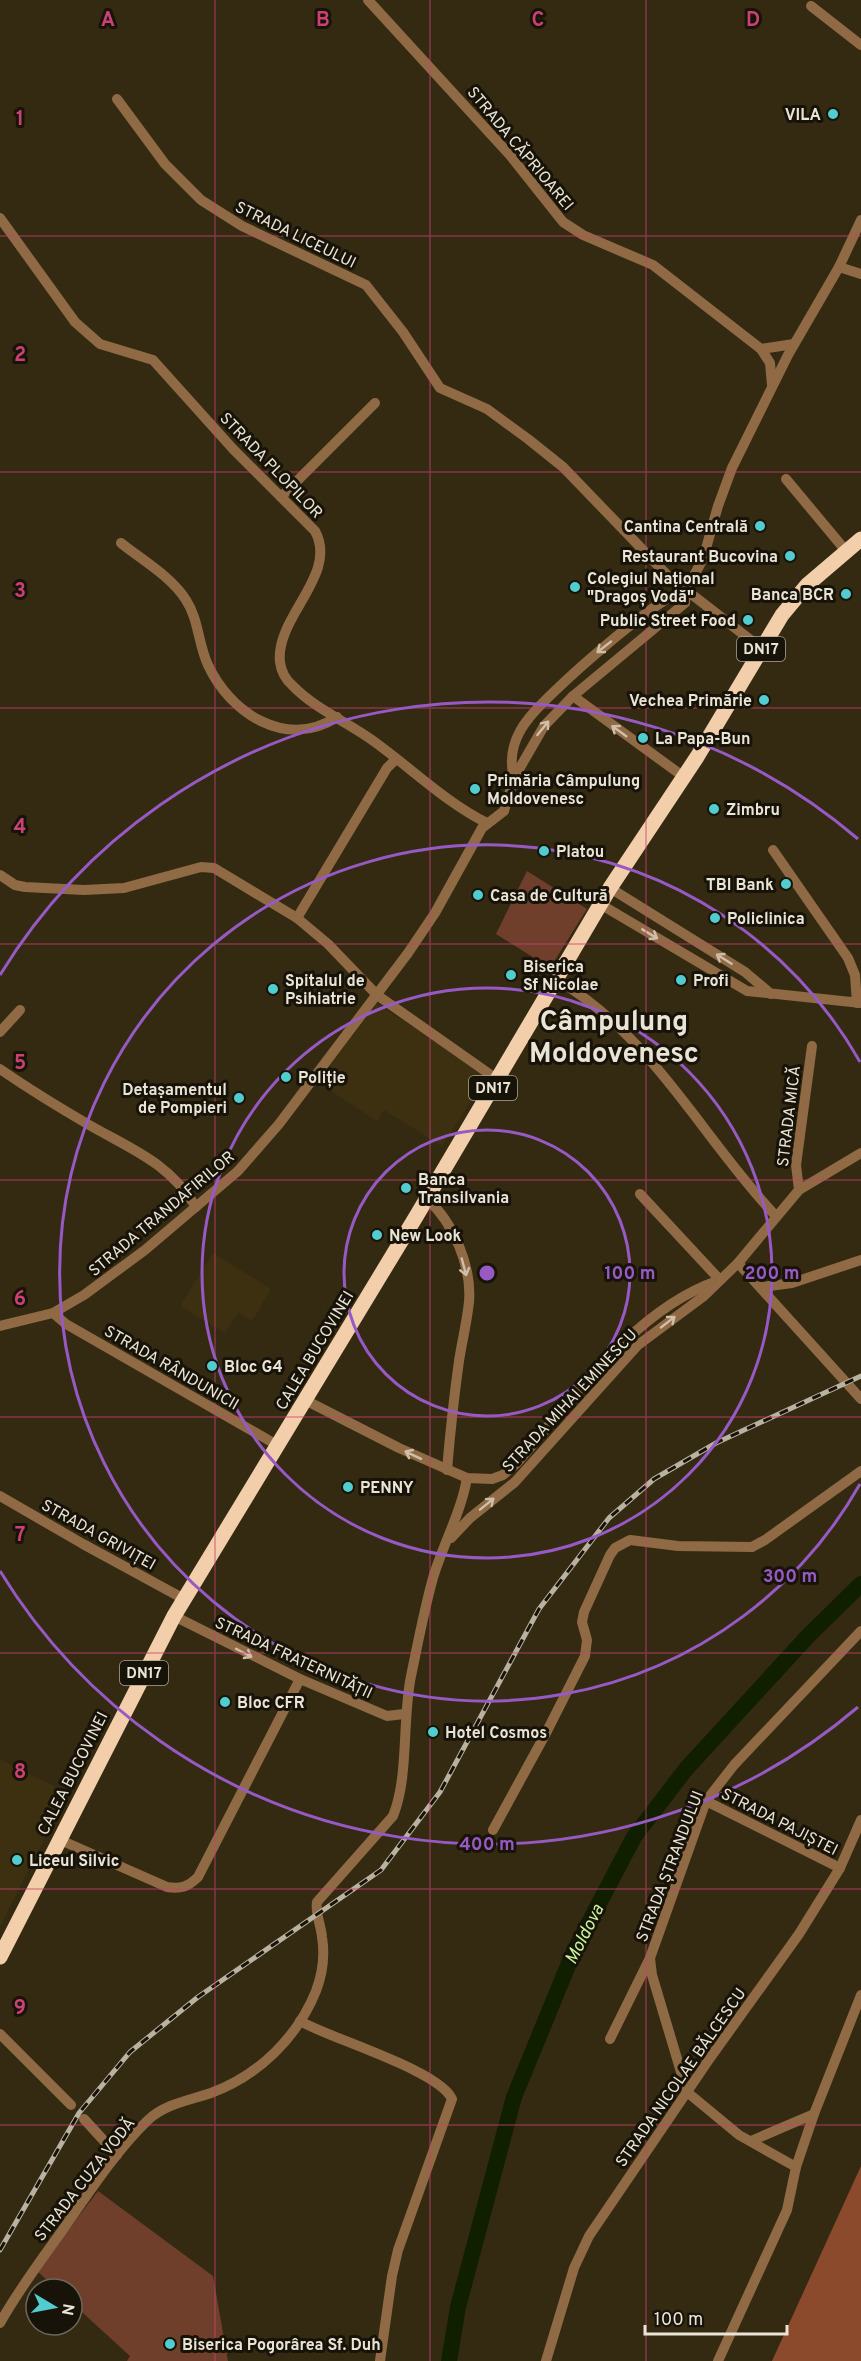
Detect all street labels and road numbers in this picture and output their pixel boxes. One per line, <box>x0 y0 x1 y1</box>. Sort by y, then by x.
street label: STRADA CĂPRIOAREI <box>462 82 579 215</box>
street label: STRADA LICEULUI <box>231 198 359 274</box>
street label: STRADA PLOPILOR <box>215 409 326 524</box>
road number: DN17 <box>737 637 785 661</box>
street label: STRADA MICĂ <box>772 1064 806 1168</box>
road number: DN17 <box>469 1076 517 1100</box>
street label: STRADA TRANDAFIRILOR <box>85 1148 239 1282</box>
street label: CALEA BUCOVINEI <box>272 1288 359 1414</box>
street label: STRADA RÂNDUNICII <box>100 1320 243 1416</box>
street label: STRADA MIHAI EMINESCU <box>499 1325 642 1477</box>
street label: STRADA GRIVIȚEI <box>37 1496 159 1575</box>
street label: STRADA FRATERNITĂȚII <box>211 1612 376 1704</box>
road number: DN17 <box>120 1661 168 1685</box>
street label: CALEA BUCOVINEI <box>34 1709 113 1839</box>
street label: STRADA PAJIȘTEI <box>717 1785 841 1861</box>
street label: STRADA ȘTRANDULUI <box>633 1788 709 1945</box>
street label: STRADA NICOLAE BĂLCESCU <box>610 1984 751 2172</box>
street label: STRADA CUZA VODĂ <box>30 2113 140 2246</box>

